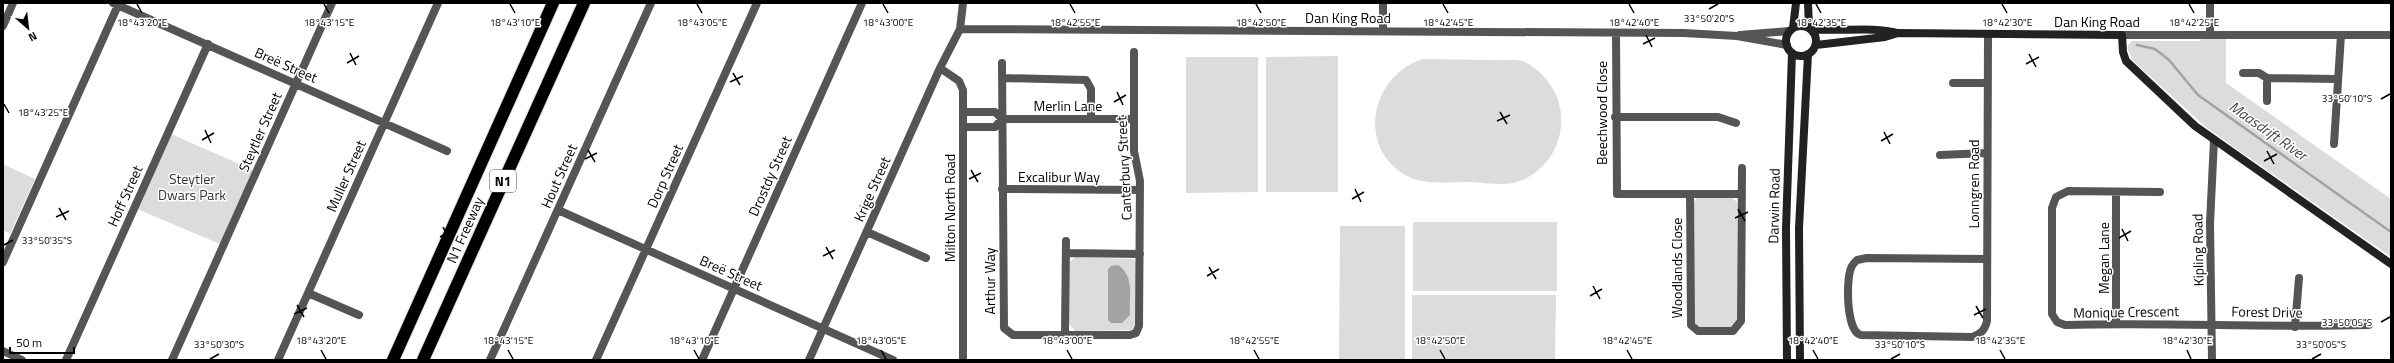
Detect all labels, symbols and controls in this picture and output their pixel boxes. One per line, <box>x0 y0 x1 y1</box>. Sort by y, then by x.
street label: Dan King Road <box>1305 7 1391 28</box>
north arrow <box>8 8 48 48</box>
text: 33°50'20"S <box>1684 11 1734 26</box>
street label: Dan King Road <box>2054 11 2140 32</box>
text: 18°43'20"E <box>117 15 168 30</box>
text: 18°43'15"E <box>304 15 355 30</box>
text: 18°43'10"E <box>490 15 541 30</box>
text: 18°43'05"E <box>677 15 728 30</box>
text: 18°43'00"E <box>863 15 914 30</box>
text: 18°42'55"E <box>1050 15 1101 30</box>
text: 18°42'50"E <box>1236 15 1287 30</box>
text: 18°42'45"E <box>1423 15 1474 30</box>
text: 18°42'40"E <box>1609 15 1660 30</box>
text: 18°42'35"E <box>1796 15 1847 30</box>
text: 18°42'30"E <box>1982 15 2033 30</box>
text: 18°42'25"E <box>2169 15 2220 30</box>
text: N <box>26 28 40 46</box>
street label: Breë Street <box>251 41 321 88</box>
street label: Beechwood Close <box>1591 61 1612 165</box>
street label: Steytler Street <box>233 88 287 175</box>
text: 33°50'10"S <box>2322 91 2372 106</box>
street label: Merlin Lane <box>1034 95 1102 116</box>
water label: Maasdrift River <box>2224 95 2314 167</box>
text: 18°43'25"E <box>18 105 69 120</box>
street label: Canterbury Street <box>1110 115 1137 221</box>
street label: Drostdy Street <box>742 132 797 219</box>
street label: Muller Street <box>320 136 371 215</box>
street label: Hout Street <box>535 140 582 211</box>
street label: Dorp Street <box>641 140 688 211</box>
street label: Lonngren Road <box>1963 140 1984 228</box>
street label: Krige Street <box>848 153 895 225</box>
street label: Milton North Road <box>939 154 960 262</box>
street label: Hoff Street <box>102 162 147 230</box>
street label: Excalibur Way <box>1018 166 1100 187</box>
park label: Steytler Dwars Park <box>158 168 226 205</box>
street label: Darwin Road <box>1762 168 1785 244</box>
road number: N1 <box>490 170 516 192</box>
street label: N1 Freeway <box>441 193 489 266</box>
street label: Kipling Road <box>2186 213 2209 287</box>
street label: Woodlands Close <box>1666 218 1687 318</box>
street label: Megan Lane <box>2093 222 2114 294</box>
text: 33°50'35"S <box>22 233 72 248</box>
street label: Arthur Way <box>979 247 1000 314</box>
street label: Breë Street <box>696 249 766 296</box>
street label: Monique Crescent <box>2073 300 2179 323</box>
street label: Forest Drive <box>2231 300 2303 323</box>
text: 33°50'05"S <box>2322 315 2372 330</box>
scale bar <box>10 329 74 355</box>
text: 50 m <box>16 333 42 352</box>
text: 18°43'20"E <box>296 333 347 348</box>
text: 18°43'15"E <box>483 333 534 348</box>
text: 18°43'10"E <box>669 333 720 348</box>
text: 18°43'05"E <box>856 333 907 348</box>
text: 18°43'00"E <box>1042 333 1093 348</box>
text: 18°42'55"E <box>1229 333 1280 348</box>
text: 18°42'50"E <box>1415 333 1466 348</box>
text: 18°42'45"E <box>1602 333 1653 348</box>
text: 18°42'40"E <box>1788 333 1839 348</box>
text: 18°42'35"E <box>1975 333 2026 348</box>
text: 18°42'30"E <box>2162 333 2213 348</box>
text: 33°50'30"S <box>194 337 244 352</box>
text: 33°50'10"S <box>1875 337 1925 352</box>
text: 33°50'05"S <box>2296 337 2346 352</box>

